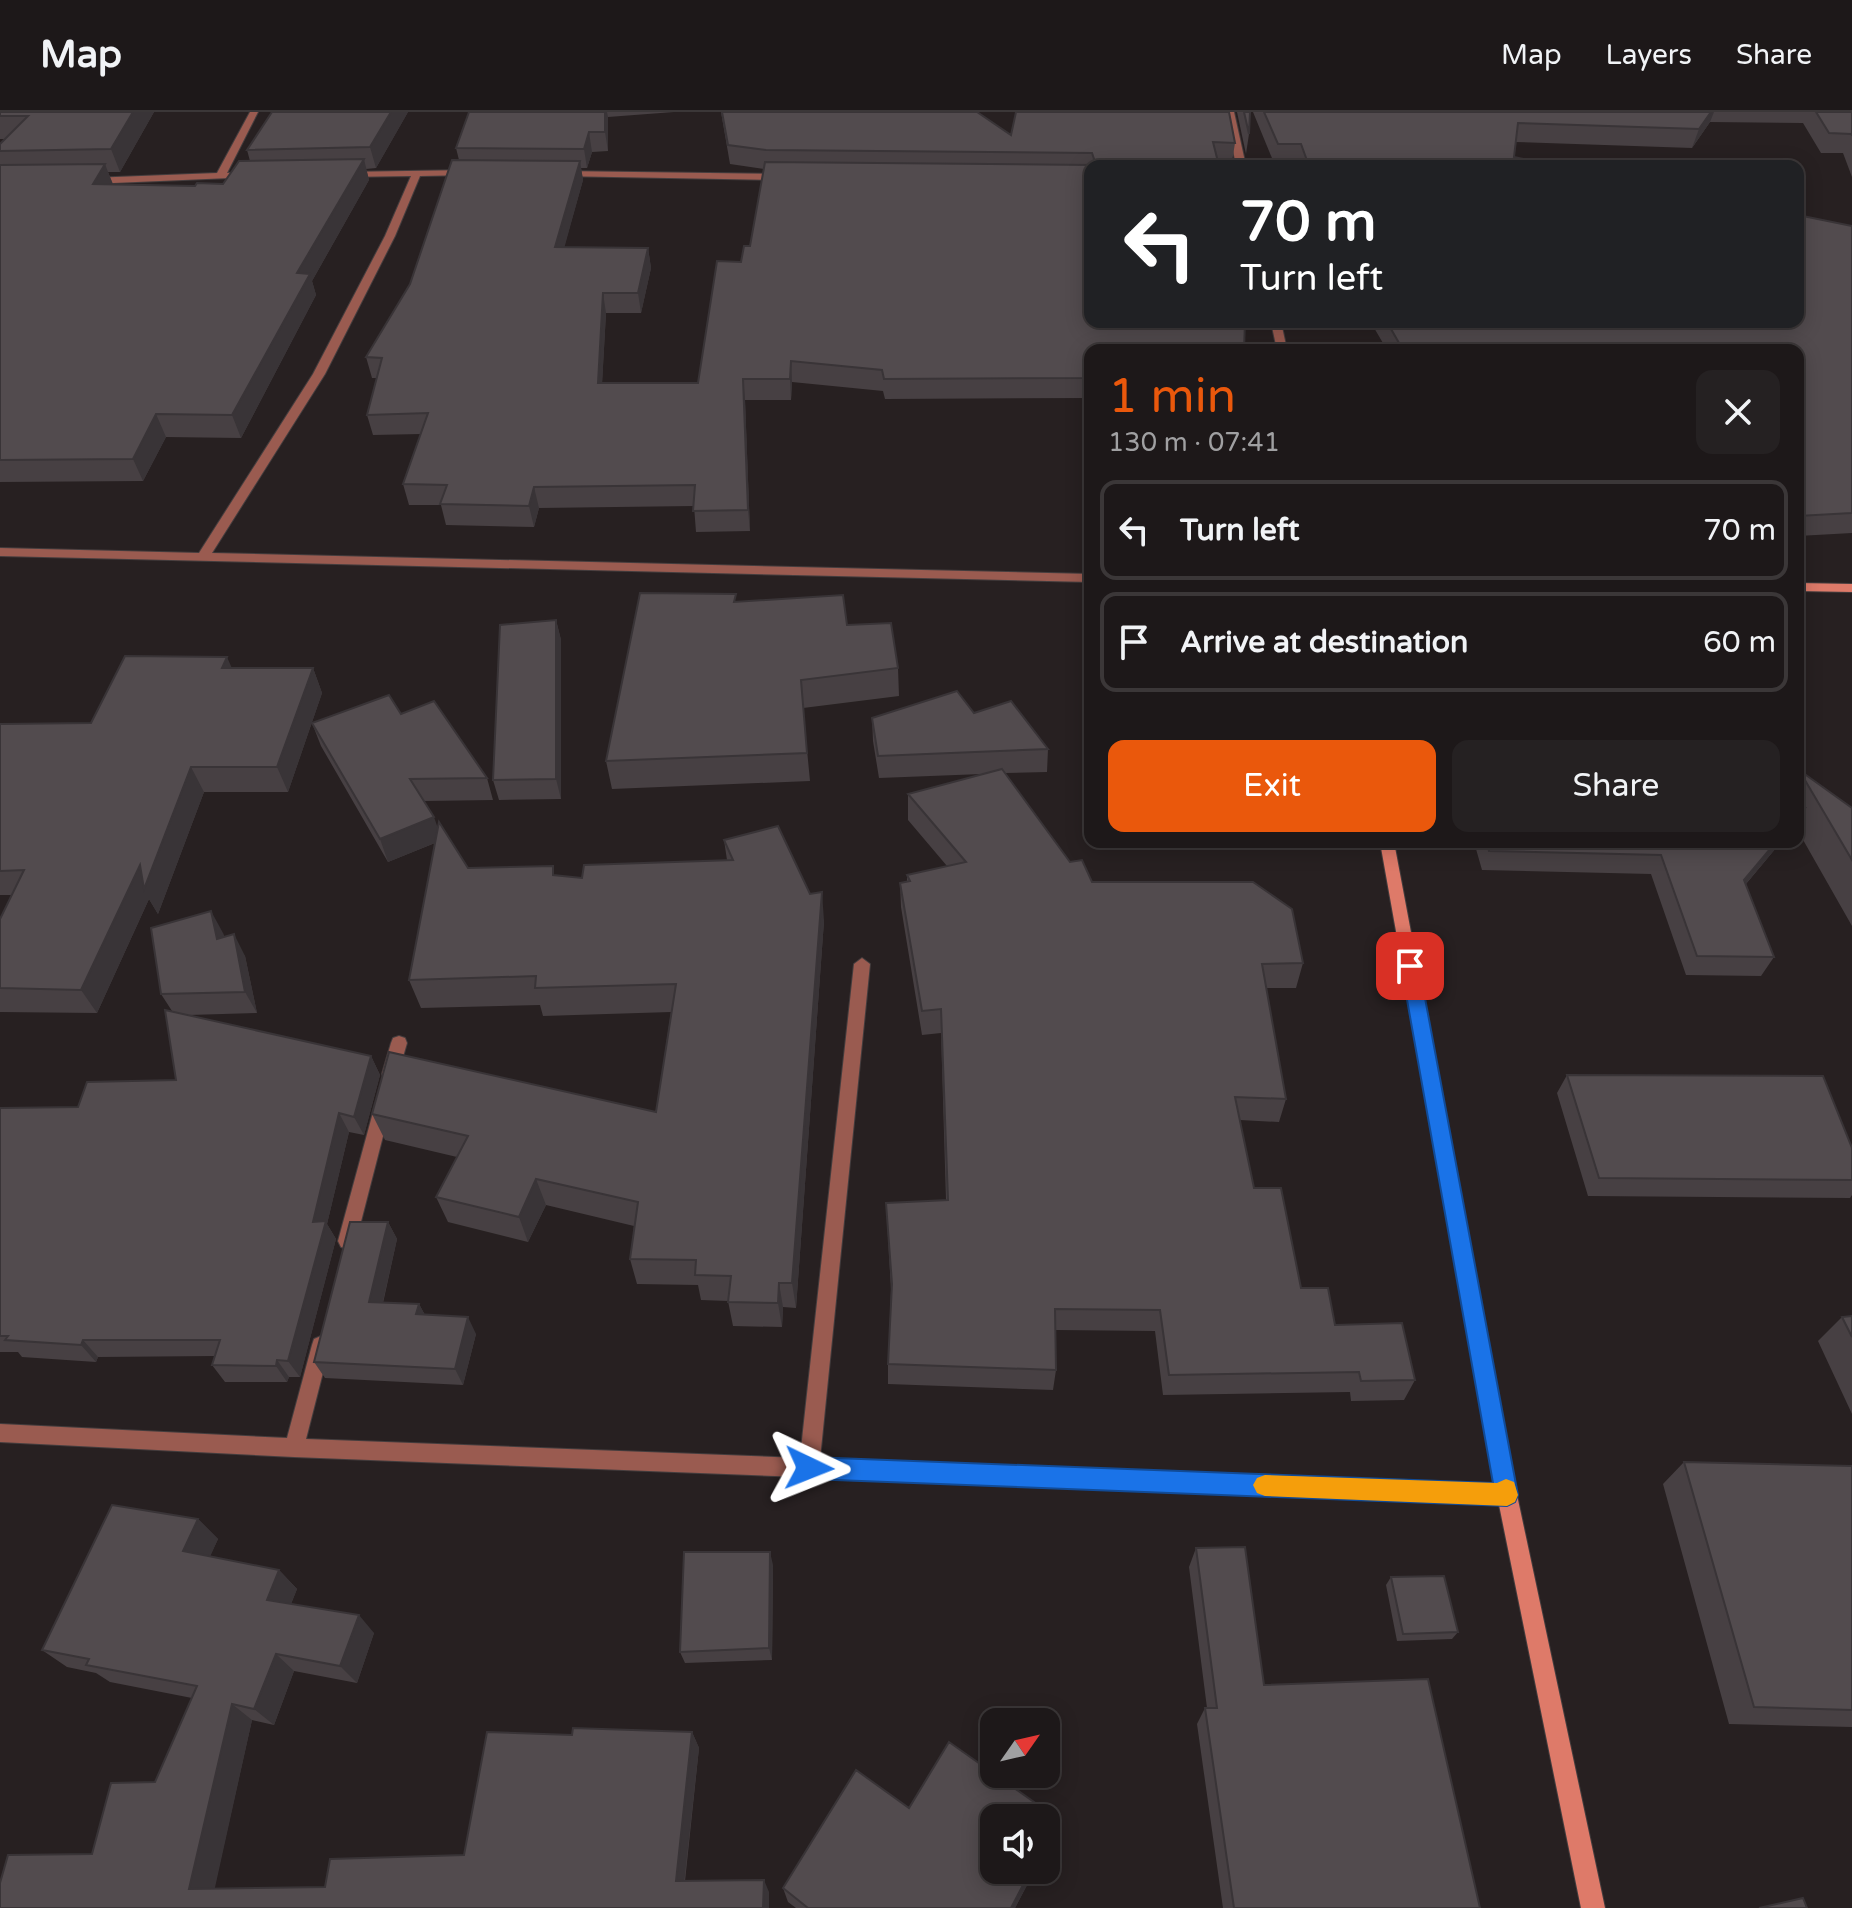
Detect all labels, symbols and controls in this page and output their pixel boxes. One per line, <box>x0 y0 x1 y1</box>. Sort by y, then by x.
text: Map <box>40 32 122 78</box>
text: Map <box>1501 38 1562 72</box>
text: Layers <box>1606 38 1692 72</box>
text: Share <box>1736 38 1812 72</box>
text: 70 m <box>1240 189 1376 256</box>
icon: left <box>1108 192 1212 296</box>
text: Turn left <box>1240 257 1383 300</box>
text: 1 min <box>1108 368 1236 426</box>
button: close <box>1696 370 1780 454</box>
text: 130 m · 07:41 <box>1108 427 1280 458</box>
icon: left <box>1112 508 1156 552</box>
text: Turn left <box>1180 512 1299 549</box>
text: 70 m <box>1703 512 1776 549</box>
icon: arrive <box>1112 620 1156 664</box>
text: Arrive at destination <box>1180 624 1468 661</box>
text: 60 m <box>1703 624 1776 661</box>
button: Exit <box>1108 740 1436 832</box>
button: Share <box>1452 740 1780 832</box>
pin <box>1376 932 1444 1000</box>
icon: arrive <box>1388 944 1432 988</box>
position arrow <box>767 1426 851 1510</box>
north arrow <box>980 1708 1060 1788</box>
map controls <box>980 1708 1060 1884</box>
button: sound <box>980 1804 1060 1884</box>

